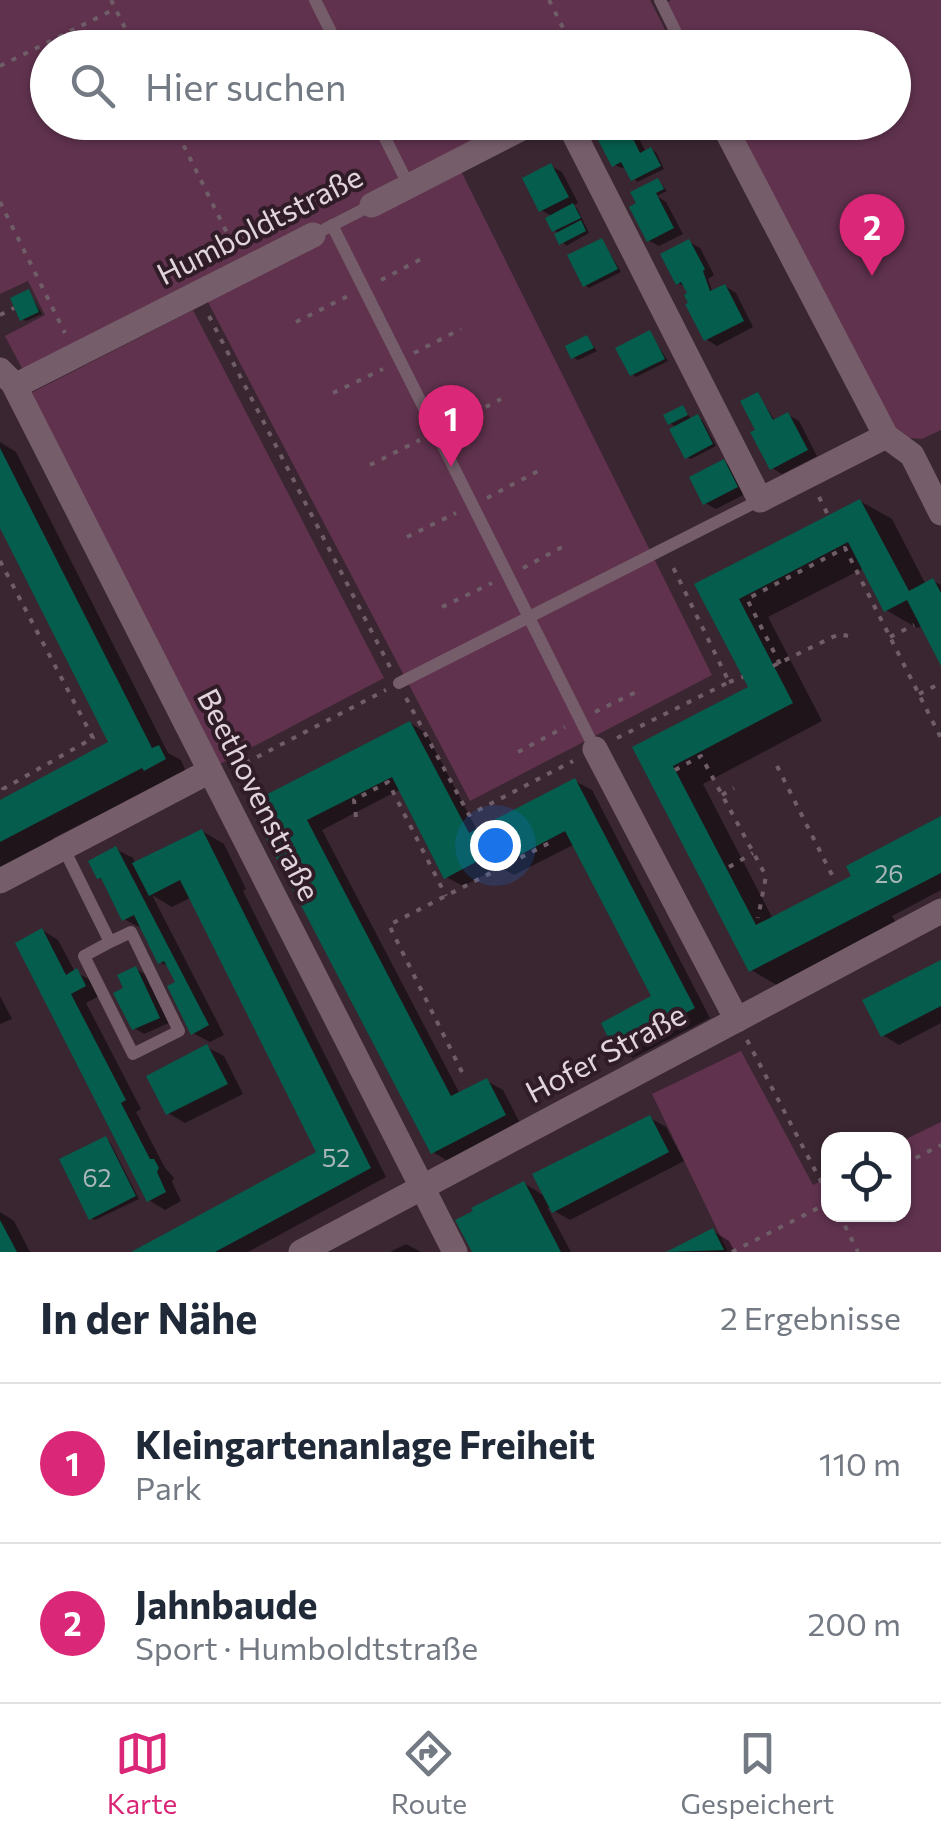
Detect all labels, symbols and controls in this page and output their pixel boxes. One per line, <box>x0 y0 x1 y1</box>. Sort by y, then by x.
search box <box>30 30 911 140</box>
icon: search <box>65 58 120 113</box>
text: Hier suchen <box>145 62 347 109</box>
street label: Humboldtstraße <box>150 156 368 291</box>
pin: 2 <box>840 194 904 276</box>
pin: 1 <box>418 384 484 467</box>
street label: Beethovenstraße <box>191 682 330 906</box>
your location <box>470 820 521 871</box>
house number: 26 <box>875 858 903 888</box>
street label: Hofer Straße <box>519 994 691 1109</box>
map controls <box>821 1132 911 1222</box>
button: locate <box>821 1132 911 1222</box>
house number: 52 <box>322 1142 350 1172</box>
house number: 62 <box>83 1162 111 1192</box>
text: In der Nähe <box>40 1291 257 1343</box>
text: 2 Ergebnisse <box>720 1297 901 1337</box>
text: Kleingartenanlage Freiheit <box>135 1420 595 1467</box>
text: 1 <box>65 1443 80 1483</box>
text: 110 m <box>819 1443 901 1483</box>
text: Park <box>135 1467 202 1507</box>
text: Jahnbaude <box>135 1580 318 1627</box>
text: 2 <box>63 1603 82 1643</box>
text: 200 m <box>808 1603 901 1643</box>
text: Sport · Humboldtstraße <box>135 1627 478 1667</box>
tab: Karte <box>107 1726 177 1820</box>
tab: Route <box>391 1726 467 1820</box>
tab: Gespeichert <box>680 1726 834 1820</box>

